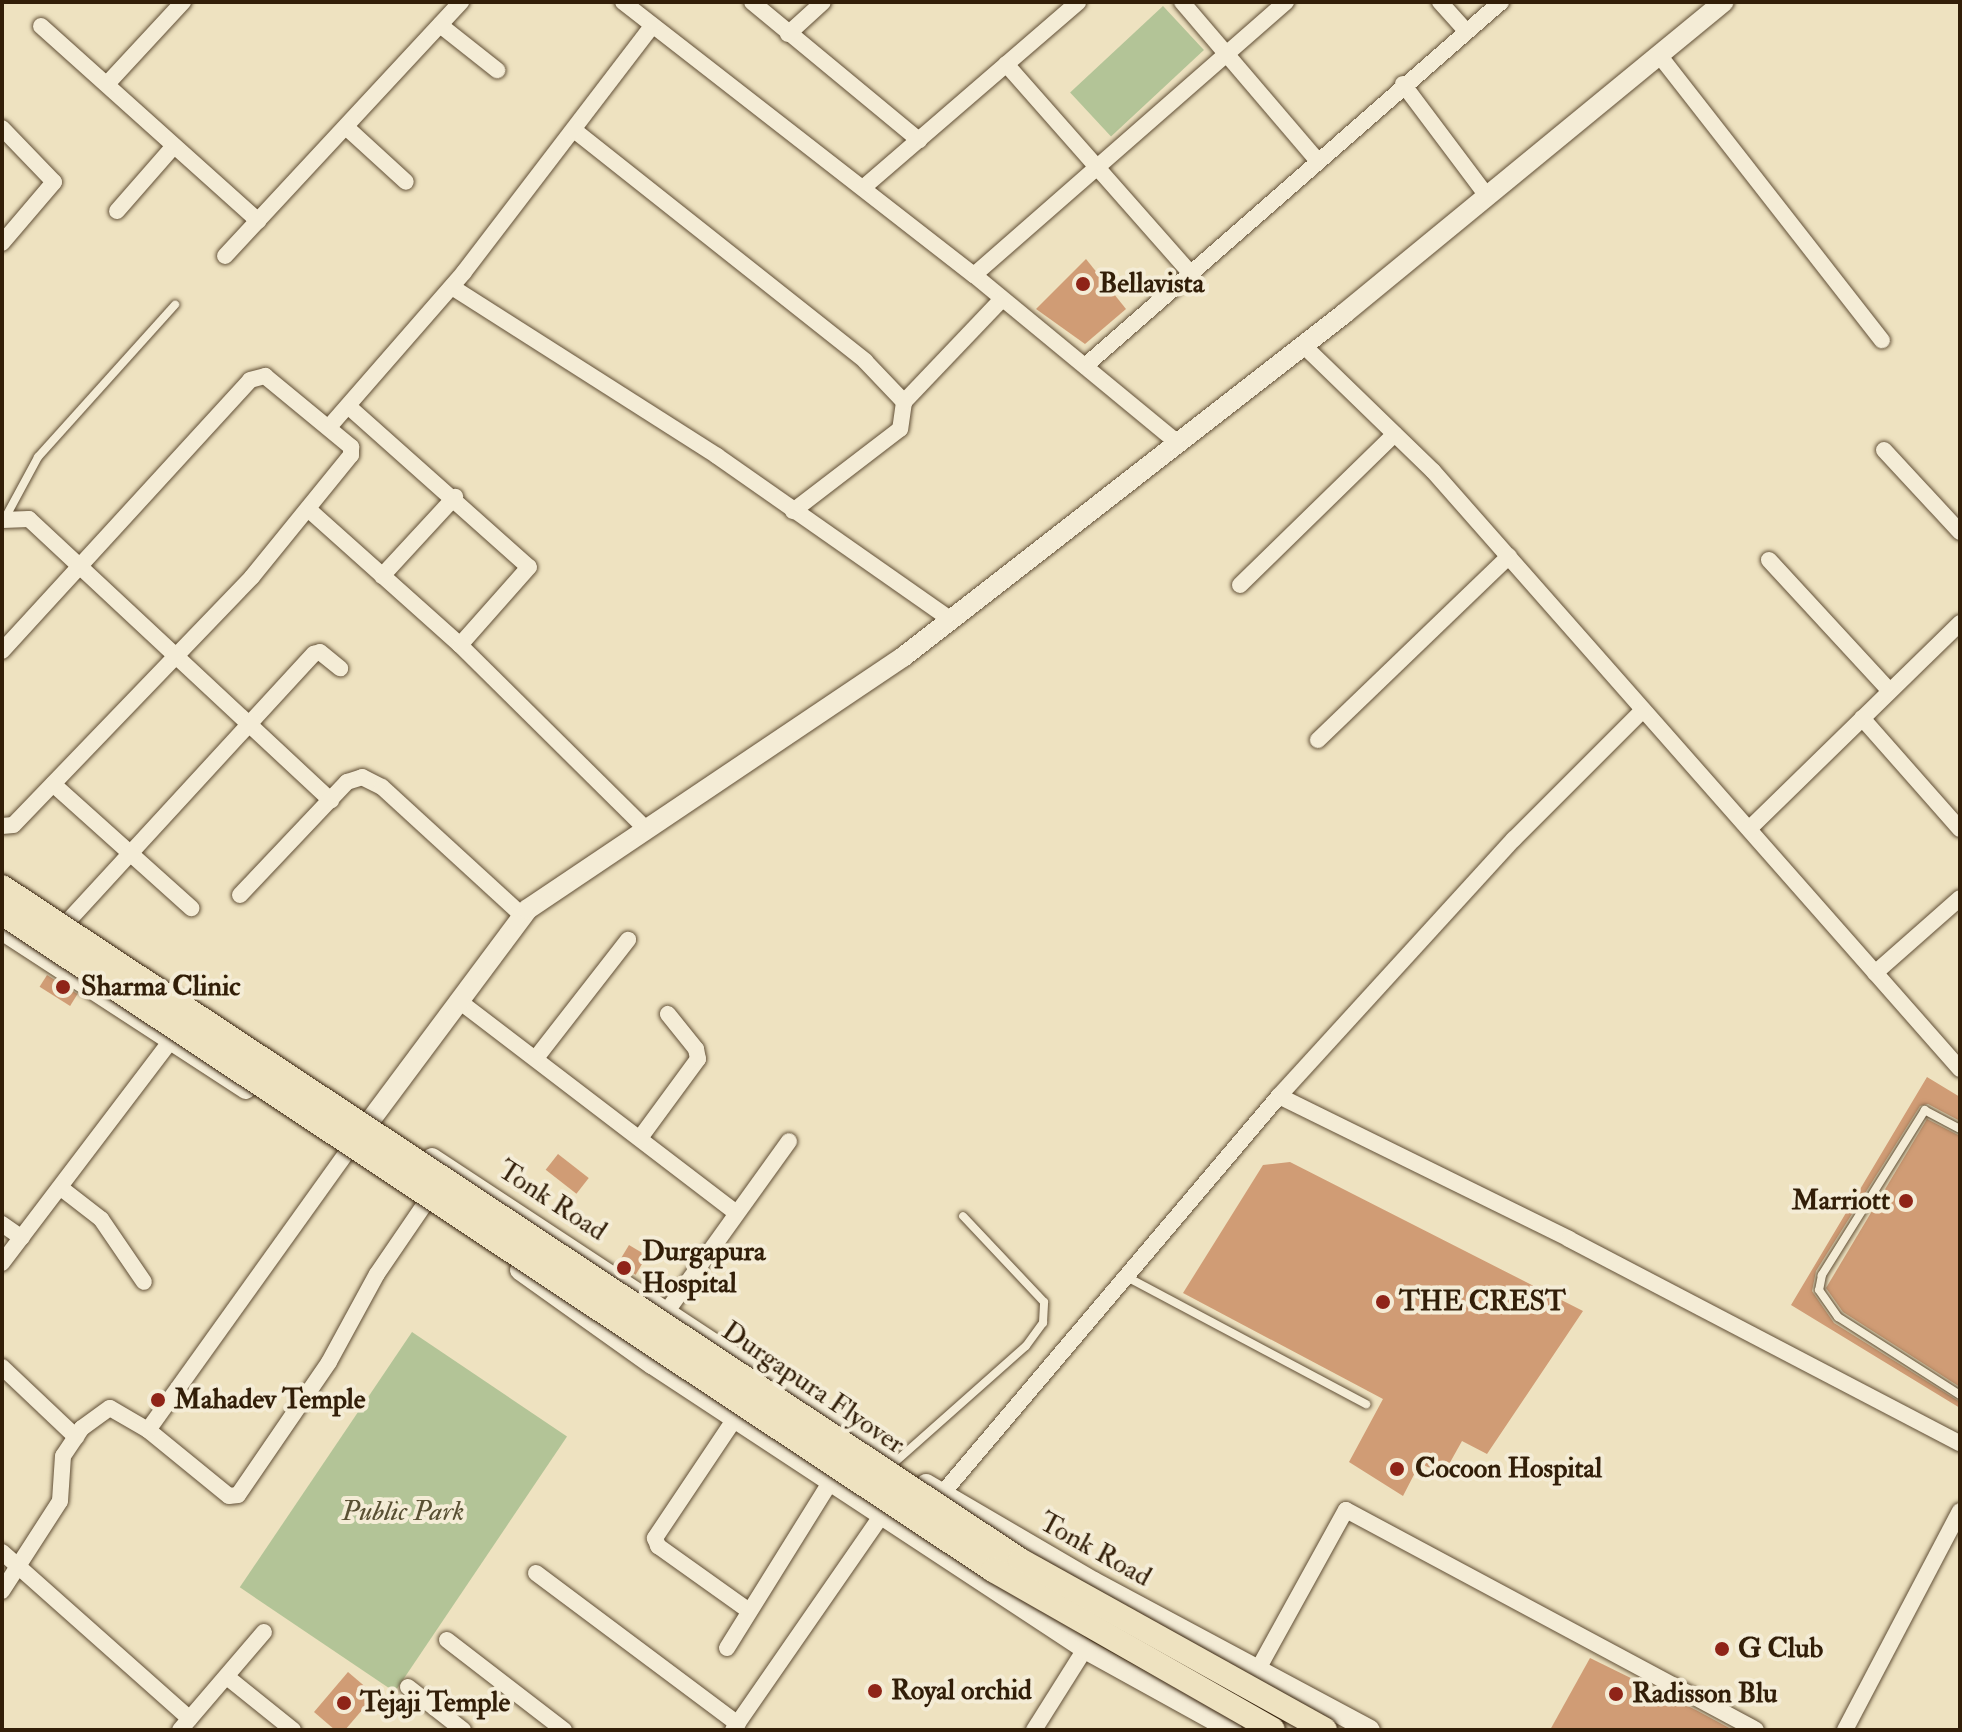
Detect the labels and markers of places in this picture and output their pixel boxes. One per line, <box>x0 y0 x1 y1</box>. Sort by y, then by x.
place label: Bellavista <box>1099 267 1204 301</box>
marker: Bellavista <box>1074 275 1092 293</box>
place label: Sharma Clinic <box>81 970 241 1004</box>
marker: Sharma Clinic <box>52 976 74 998</box>
place label: Marriott <box>1792 1184 1890 1218</box>
marker: Marriott <box>1897 1192 1915 1210</box>
place label: Durgapura Hospital <box>642 1235 765 1301</box>
marker: Durgapura Hospital <box>613 1257 635 1279</box>
place label: THE CREST <box>1399 1285 1566 1319</box>
marker: THE CREST <box>1374 1293 1392 1311</box>
place label: Mahadev Temple <box>174 1383 365 1417</box>
marker: Mahadev Temple <box>149 1391 167 1409</box>
place label: Cocoon Hospital <box>1415 1452 1602 1486</box>
marker: Cocoon Hospital <box>1386 1458 1408 1480</box>
place label: G Club <box>1738 1632 1823 1666</box>
marker: G Club <box>1713 1640 1731 1658</box>
place label: Royal orchid <box>891 1674 1032 1708</box>
place label: Radisson Blu <box>1632 1677 1778 1711</box>
marker: Royal orchid <box>866 1682 884 1700</box>
marker: Radisson Blu <box>1607 1685 1625 1703</box>
place label: Tejaji Temple <box>360 1686 510 1720</box>
marker: Tejaji Temple <box>335 1694 353 1712</box>

